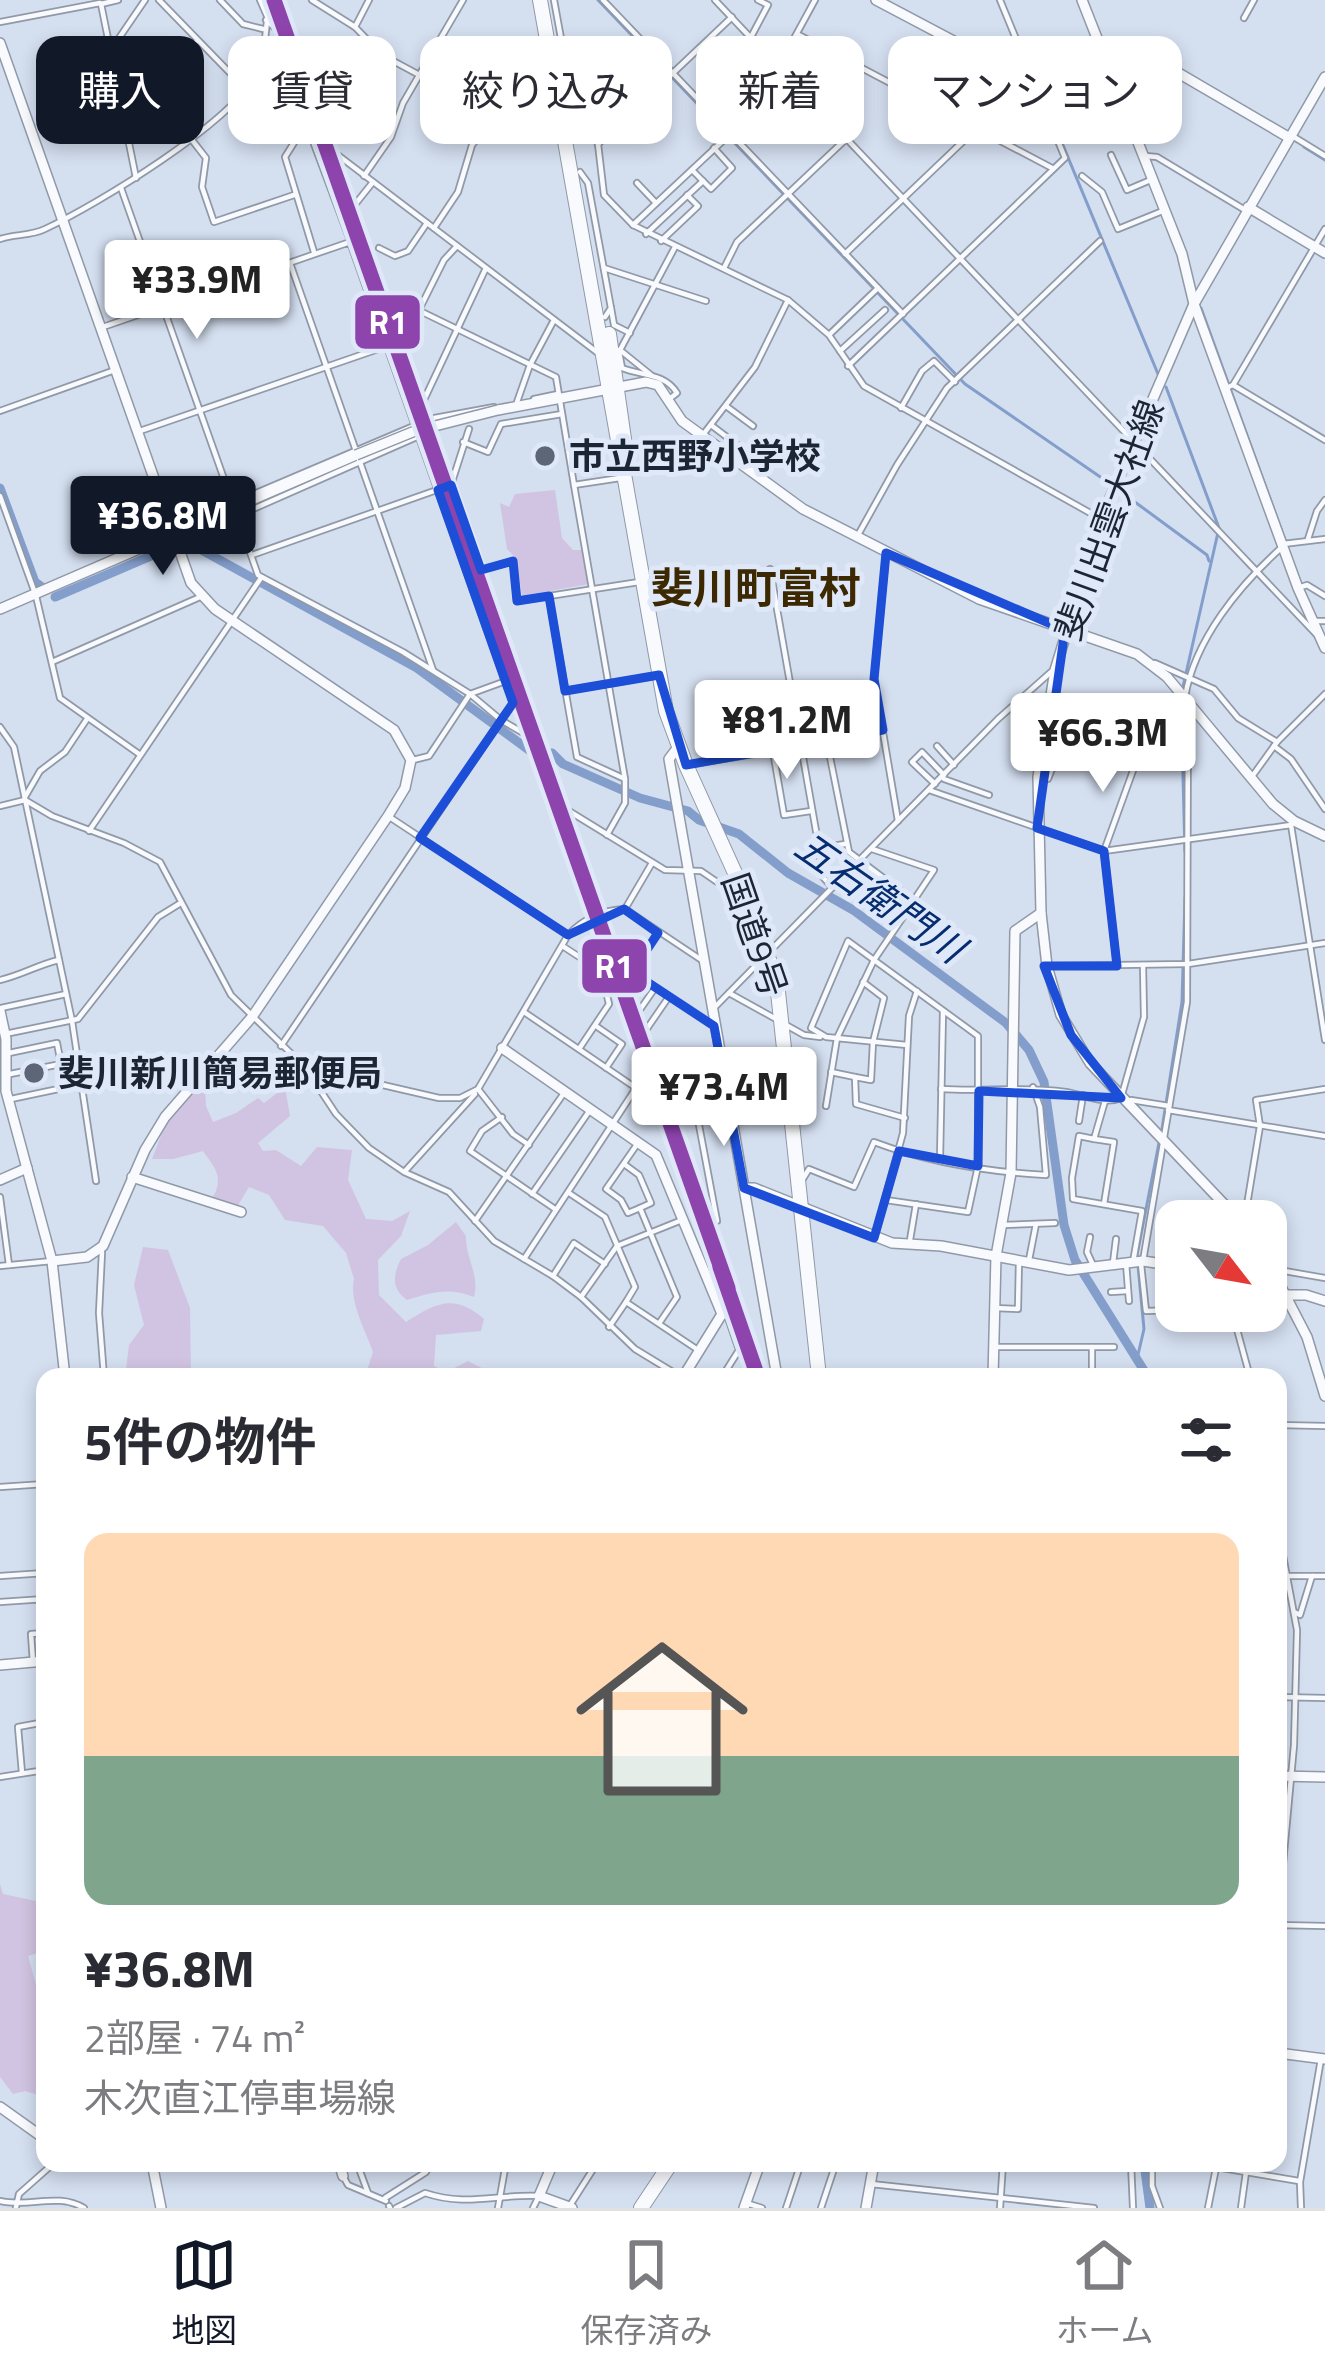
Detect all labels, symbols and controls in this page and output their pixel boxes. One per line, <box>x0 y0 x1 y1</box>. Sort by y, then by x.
chip: 購入 <box>36 36 204 144</box>
chip: 賃貸 <box>228 36 396 144</box>
chip: 絞り込み <box>420 36 672 144</box>
chip: 新着 <box>696 36 864 144</box>
chip: マンション <box>888 36 1182 144</box>
pin: ¥33.9M <box>99 240 295 342</box>
text: ¥33.9M <box>132 249 262 308</box>
line badge: R1 <box>353 293 422 351</box>
text: R1 <box>369 297 407 347</box>
street label: 斐川出雲大社線 <box>1040 392 1177 648</box>
place label: 市立西野小学校 <box>569 428 821 483</box>
marker: 市立西野小学校 <box>532 443 558 469</box>
pin: ¥36.8M <box>65 476 261 578</box>
text: ¥36.8M <box>98 485 228 544</box>
district label: 斐川町富村 <box>651 555 861 619</box>
pin: ¥81.2M <box>689 680 885 782</box>
text: ¥81.2M <box>722 689 852 748</box>
pin: ¥66.3M <box>1005 693 1201 795</box>
text: ¥66.3M <box>1038 702 1168 761</box>
water label: 五右衛門川 <box>783 816 980 979</box>
street label: 国道9号 <box>709 865 802 1004</box>
line badge: R1 <box>580 937 649 995</box>
text: R1 <box>595 941 633 991</box>
place label: 斐川新川簡易郵便局 <box>58 1045 382 1100</box>
pin: ¥73.4M <box>626 1047 822 1149</box>
text: ¥73.4M <box>659 1056 789 1115</box>
marker: 斐川新川簡易郵便局 <box>21 1060 47 1086</box>
north arrow <box>1155 1200 1287 1332</box>
map controls <box>1155 1200 1287 1332</box>
text: 5件の物件 <box>84 1402 317 1480</box>
icon: filters <box>1173 1407 1239 1473</box>
icon: home <box>554 1611 770 1827</box>
text: ¥36.8M <box>84 1929 255 2007</box>
text: 2部屋 · 74 m² <box>84 2008 305 2067</box>
text: 木次直江停車場線 <box>84 2068 396 2127</box>
tab: 地図 <box>171 2232 237 2355</box>
tab: 保存済み <box>580 2232 712 2355</box>
tab: ホーム <box>1055 2232 1153 2355</box>

